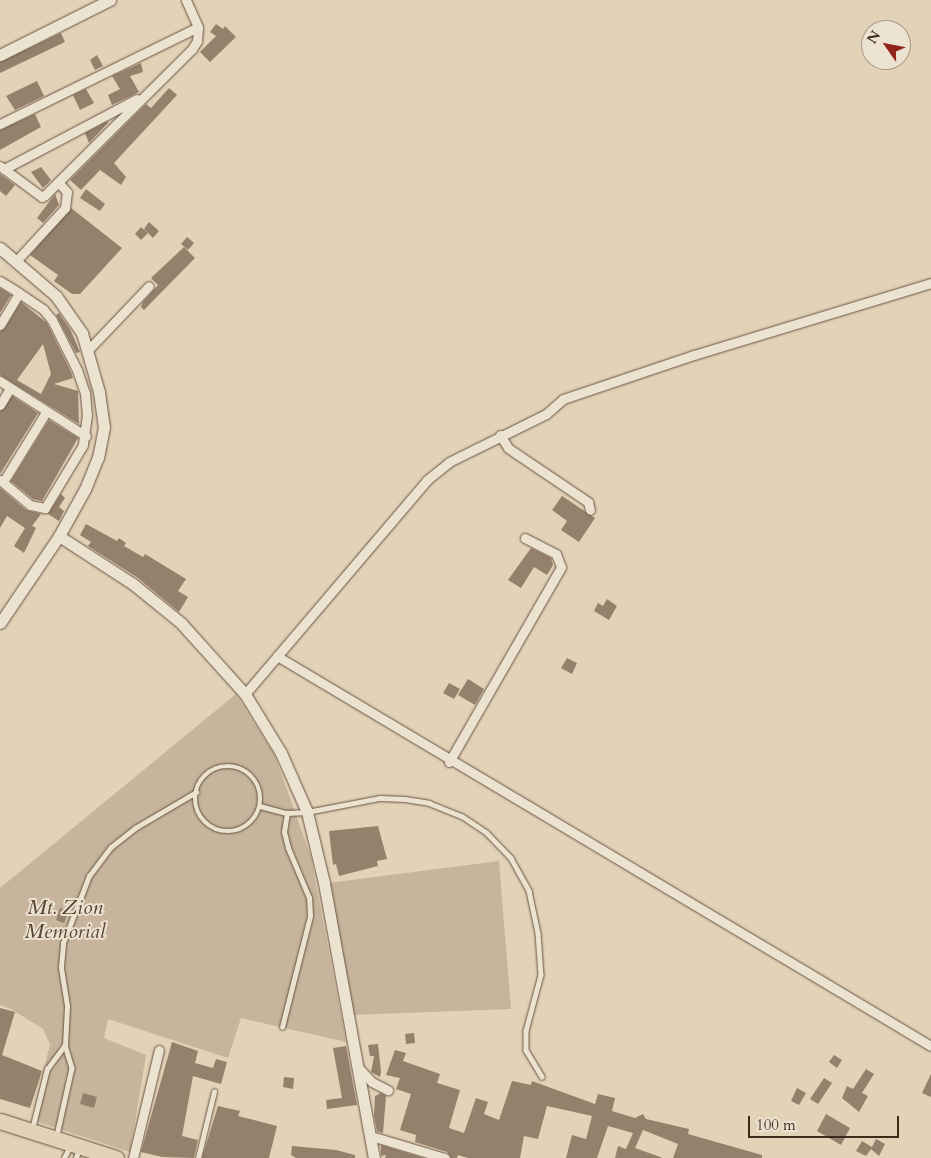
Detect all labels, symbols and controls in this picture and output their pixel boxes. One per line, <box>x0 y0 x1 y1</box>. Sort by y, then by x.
north arrow <box>861 20 911 70</box>
text: N <box>863 27 885 47</box>
park label: Mt. Zion Memorial <box>25 895 105 945</box>
scale bar <box>751 1106 902 1138</box>
text: 100 m <box>756 1115 796 1135</box>

